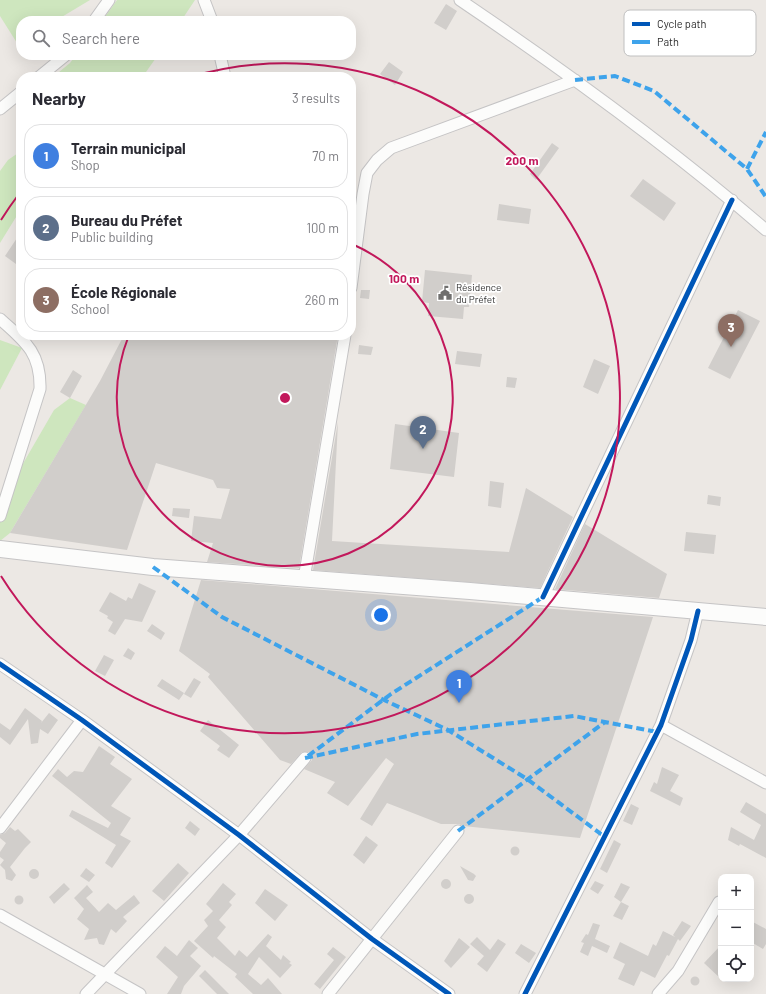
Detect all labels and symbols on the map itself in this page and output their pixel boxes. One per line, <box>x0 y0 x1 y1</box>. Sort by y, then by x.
legend <box>624 10 756 56</box>
text: Cycle path <box>657 17 707 30</box>
text: Path <box>657 35 679 48</box>
text: 200 m <box>506 153 538 167</box>
text: 100 m <box>389 271 419 285</box>
place label: Résidence du Préfet <box>456 281 501 305</box>
public building icon: Résidence du Préfet <box>437 285 453 301</box>
pin: 3 <box>718 314 744 347</box>
centre of rings <box>278 391 292 405</box>
pin: 2 <box>410 416 436 449</box>
your location <box>371 605 391 625</box>
pin: 1 <box>446 670 472 703</box>

